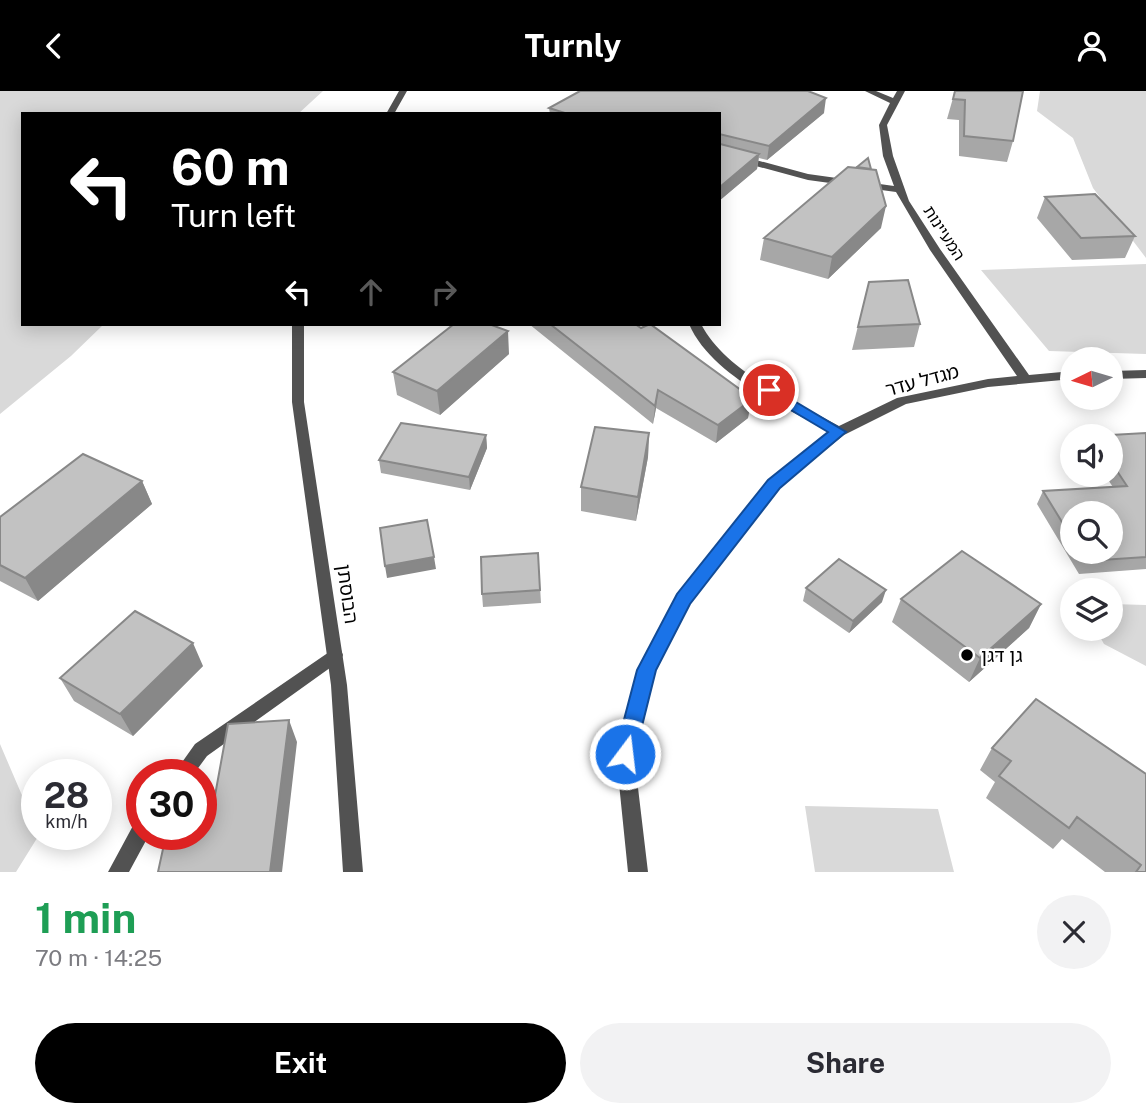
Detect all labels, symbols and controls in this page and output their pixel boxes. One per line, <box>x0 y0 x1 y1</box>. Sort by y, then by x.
icon: back <box>35 27 73 65</box>
text: Turnly <box>525 27 621 64</box>
icon: person <box>1073 27 1111 65</box>
text: 60 m <box>171 138 290 196</box>
icon: left <box>56 140 147 231</box>
text: Turn left <box>171 197 296 234</box>
street label: המעיינות <box>919 202 969 264</box>
icon: left <box>279 273 317 311</box>
icon: ahead <box>352 273 390 311</box>
icon: right <box>425 273 463 311</box>
north arrow <box>1060 347 1124 409</box>
map controls <box>1060 347 1123 641</box>
pin <box>739 360 799 420</box>
street label: מגדל עדר <box>883 360 961 400</box>
icon: arrive <box>750 371 788 409</box>
button: sound <box>1060 424 1123 487</box>
button: search <box>1060 501 1123 564</box>
street label: הבוסתן <box>333 563 363 625</box>
button: layers <box>1060 578 1123 641</box>
place label: גן דגן <box>981 644 1023 666</box>
marker: גן דגן <box>959 647 975 663</box>
position arrow <box>588 717 662 791</box>
speed limit sign: 30 <box>126 759 217 850</box>
text: 28 <box>44 775 89 816</box>
text: km/h <box>45 811 88 832</box>
text: 1 min <box>35 893 136 942</box>
button: close <box>1037 895 1111 969</box>
text: 70 m · 14:25 <box>35 944 162 971</box>
button: Exit <box>35 1023 566 1103</box>
button: Share <box>580 1023 1111 1103</box>

